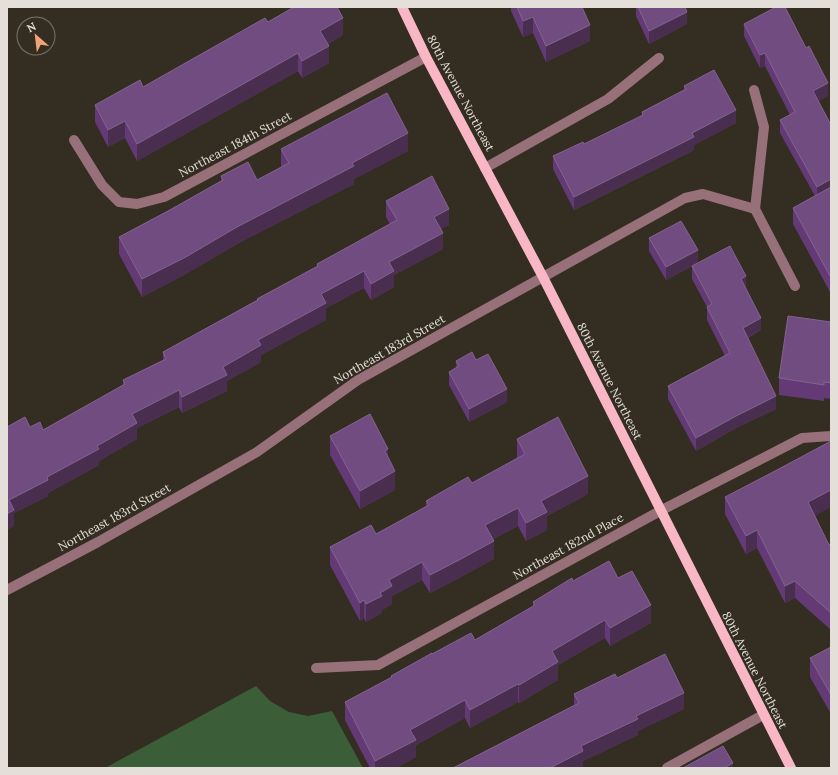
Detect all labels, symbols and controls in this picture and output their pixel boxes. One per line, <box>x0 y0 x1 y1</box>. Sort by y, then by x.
north arrow <box>16 16 56 56</box>
text: N <box>24 19 39 35</box>
street label: 80th Avenue Northeast <box>424 32 498 154</box>
street label: Northeast 184th Street <box>176 108 294 180</box>
street label: Northeast 183rd Street <box>330 311 448 387</box>
street label: 80th Avenue Northeast <box>574 320 646 442</box>
street label: Northeast 183rd Street <box>55 480 173 554</box>
street label: Northeast 182nd Place <box>510 509 626 583</box>
street label: 80th Avenue Northeast <box>719 609 791 731</box>

